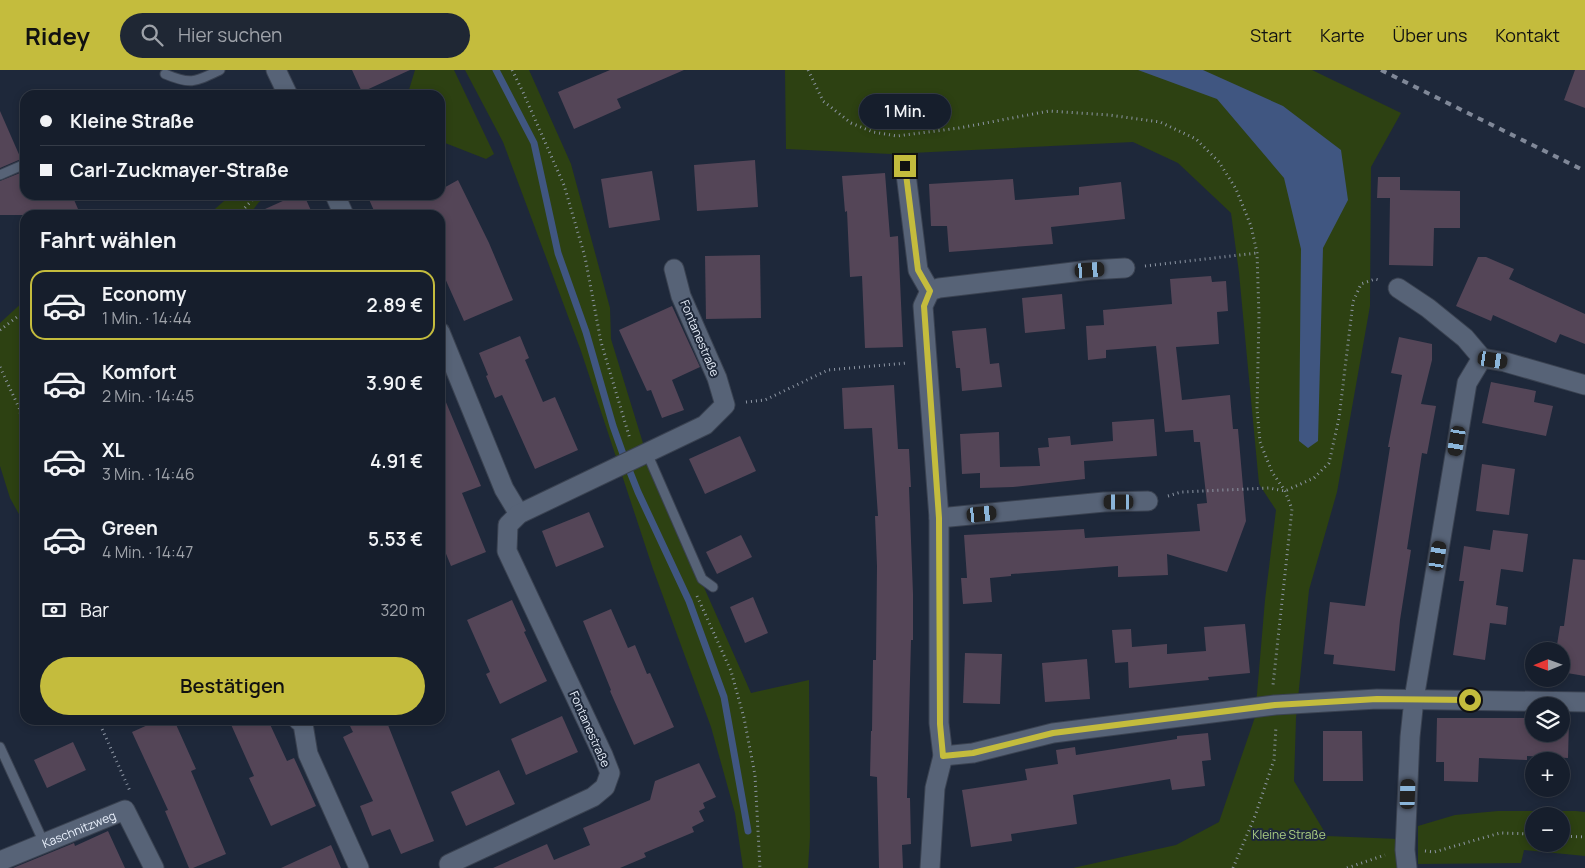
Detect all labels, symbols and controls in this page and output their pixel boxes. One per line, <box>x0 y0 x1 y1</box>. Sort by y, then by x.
search box <box>120 13 470 58</box>
text: Ridey <box>25 19 90 52</box>
icon: search <box>138 21 166 49</box>
text: Hier suchen <box>178 22 282 48</box>
text: Start <box>1250 23 1292 47</box>
text: Karte <box>1320 23 1365 47</box>
text: Über uns <box>1393 23 1467 47</box>
text: Kontakt <box>1495 23 1560 47</box>
callout: 1 Min. <box>859 93 951 128</box>
text: 1 Min. <box>884 100 926 122</box>
text: Kleine Straße <box>70 108 194 134</box>
route end <box>894 155 916 177</box>
text: Carl-Zuckmayer-Straße <box>70 157 289 183</box>
text: Fahrt wählen <box>40 225 177 255</box>
car <box>1074 261 1105 279</box>
text: Economy <box>102 281 186 307</box>
icon: car <box>42 283 87 328</box>
text: 2.89 € <box>367 292 423 318</box>
street label: Fontanestraße <box>676 297 724 379</box>
text: 1 Min. · 14:44 <box>102 307 192 329</box>
car <box>1477 350 1508 370</box>
text: Komfort <box>102 359 177 385</box>
icon: car <box>42 361 87 406</box>
text: 3.90 € <box>366 370 423 396</box>
text: 2 Min. · 14:45 <box>102 385 194 407</box>
car <box>1447 425 1466 457</box>
text: XL <box>102 437 125 463</box>
icon: car <box>42 439 87 484</box>
text: 4.91 € <box>370 448 423 474</box>
text: 3 Min. · 14:46 <box>102 463 195 485</box>
car <box>1104 495 1134 510</box>
car <box>966 505 997 523</box>
text: Green <box>102 515 158 541</box>
icon: car <box>42 517 87 562</box>
text: 5.53 € <box>368 526 423 552</box>
car <box>1428 540 1447 572</box>
text: 4 Min. · 14:47 <box>102 541 193 563</box>
icon: cash <box>40 596 68 624</box>
text: Bar <box>80 597 109 623</box>
text: 320 m <box>381 599 425 621</box>
north arrow <box>1525 642 1570 688</box>
map controls <box>1525 642 1570 852</box>
button: Bestätigen <box>40 657 425 715</box>
street label: Fontanestraße <box>566 688 614 770</box>
route start <box>1459 689 1481 711</box>
button: layers <box>1525 697 1570 742</box>
button: + <box>1525 752 1570 797</box>
car <box>1399 779 1416 809</box>
street label: Kaschnitzweg <box>39 806 118 852</box>
button: − <box>1525 807 1570 852</box>
park label: Kleine Straße <box>1252 826 1326 843</box>

